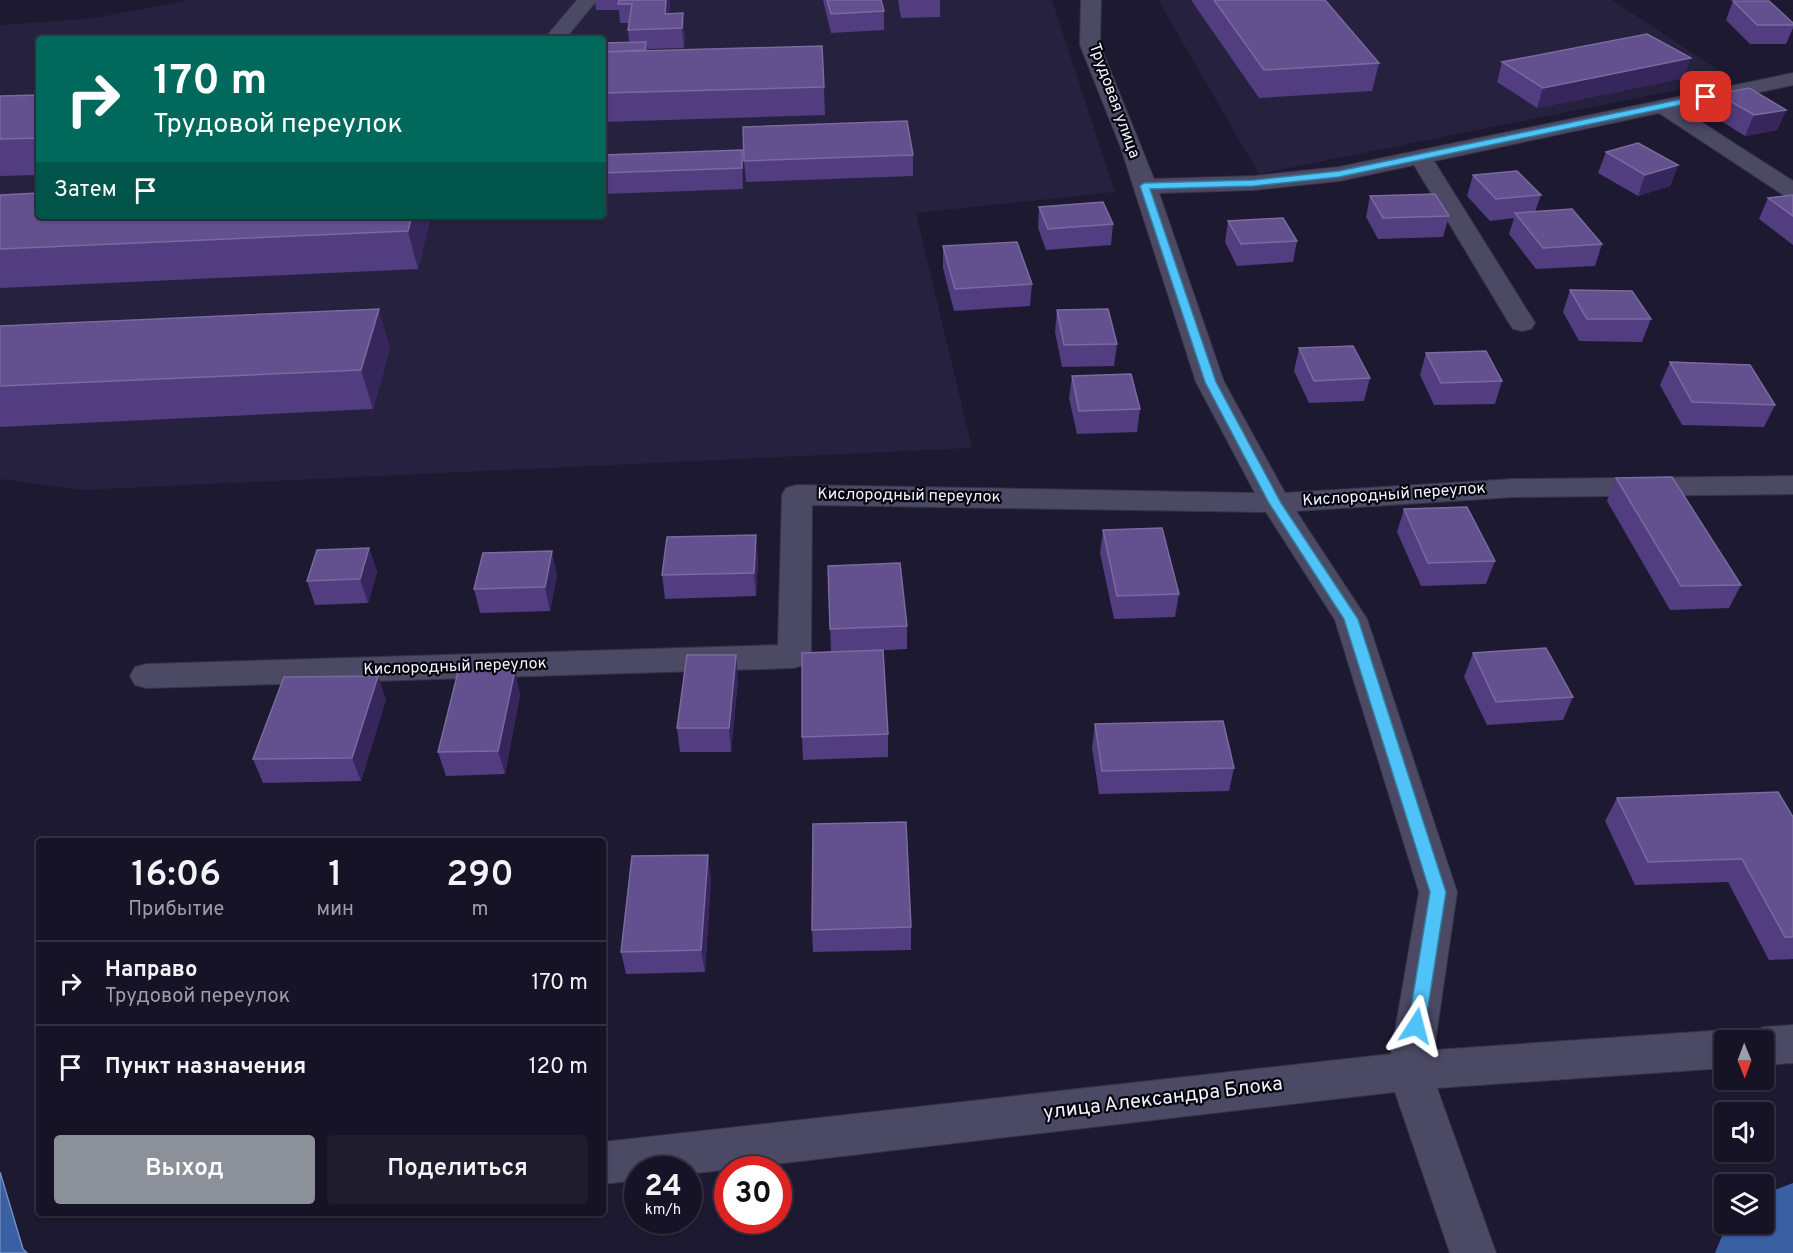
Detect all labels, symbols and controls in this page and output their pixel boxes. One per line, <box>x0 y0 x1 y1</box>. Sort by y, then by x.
street label: Трудовая улица <box>1084 41 1144 161</box>
text: 170 m <box>153 56 267 109</box>
icon: right <box>54 60 132 138</box>
pin <box>1680 71 1731 122</box>
icon: arrive <box>1689 80 1722 113</box>
text: Трудовой переулок <box>153 108 403 142</box>
icon: arrive <box>129 174 162 207</box>
text: Затем <box>54 177 117 204</box>
street label: Кислородный переулок <box>1302 479 1486 511</box>
street label: Кислородный переулок <box>817 484 1001 508</box>
street label: Кислородный переулок <box>363 654 547 680</box>
text: 16:06 <box>131 853 221 899</box>
text: 1 <box>328 853 342 899</box>
text: 290 <box>446 853 514 899</box>
text: Прибытие <box>128 897 224 923</box>
text: мин <box>317 897 354 923</box>
text: m <box>471 897 488 923</box>
text: Направо <box>105 957 197 984</box>
icon: right <box>54 967 87 1000</box>
text: 170 m <box>531 970 588 997</box>
text: Трудовой переулок <box>105 984 290 1010</box>
position arrow <box>1384 994 1448 1058</box>
north arrow <box>1714 1030 1774 1090</box>
map controls <box>1714 1030 1774 1234</box>
icon: arrive <box>54 1051 87 1084</box>
text: Пункт назначения <box>105 1054 306 1081</box>
text: 120 m <box>528 1054 588 1081</box>
street label: улица Александра Блока <box>1042 1071 1284 1127</box>
button: sound <box>1714 1102 1774 1162</box>
button: Выход <box>54 1135 315 1204</box>
button: Поделиться <box>327 1135 588 1204</box>
speed limit sign: 30 <box>714 1156 792 1234</box>
text: 24 <box>644 1169 682 1206</box>
button: layers <box>1714 1174 1774 1234</box>
text: km/h <box>645 1201 681 1220</box>

